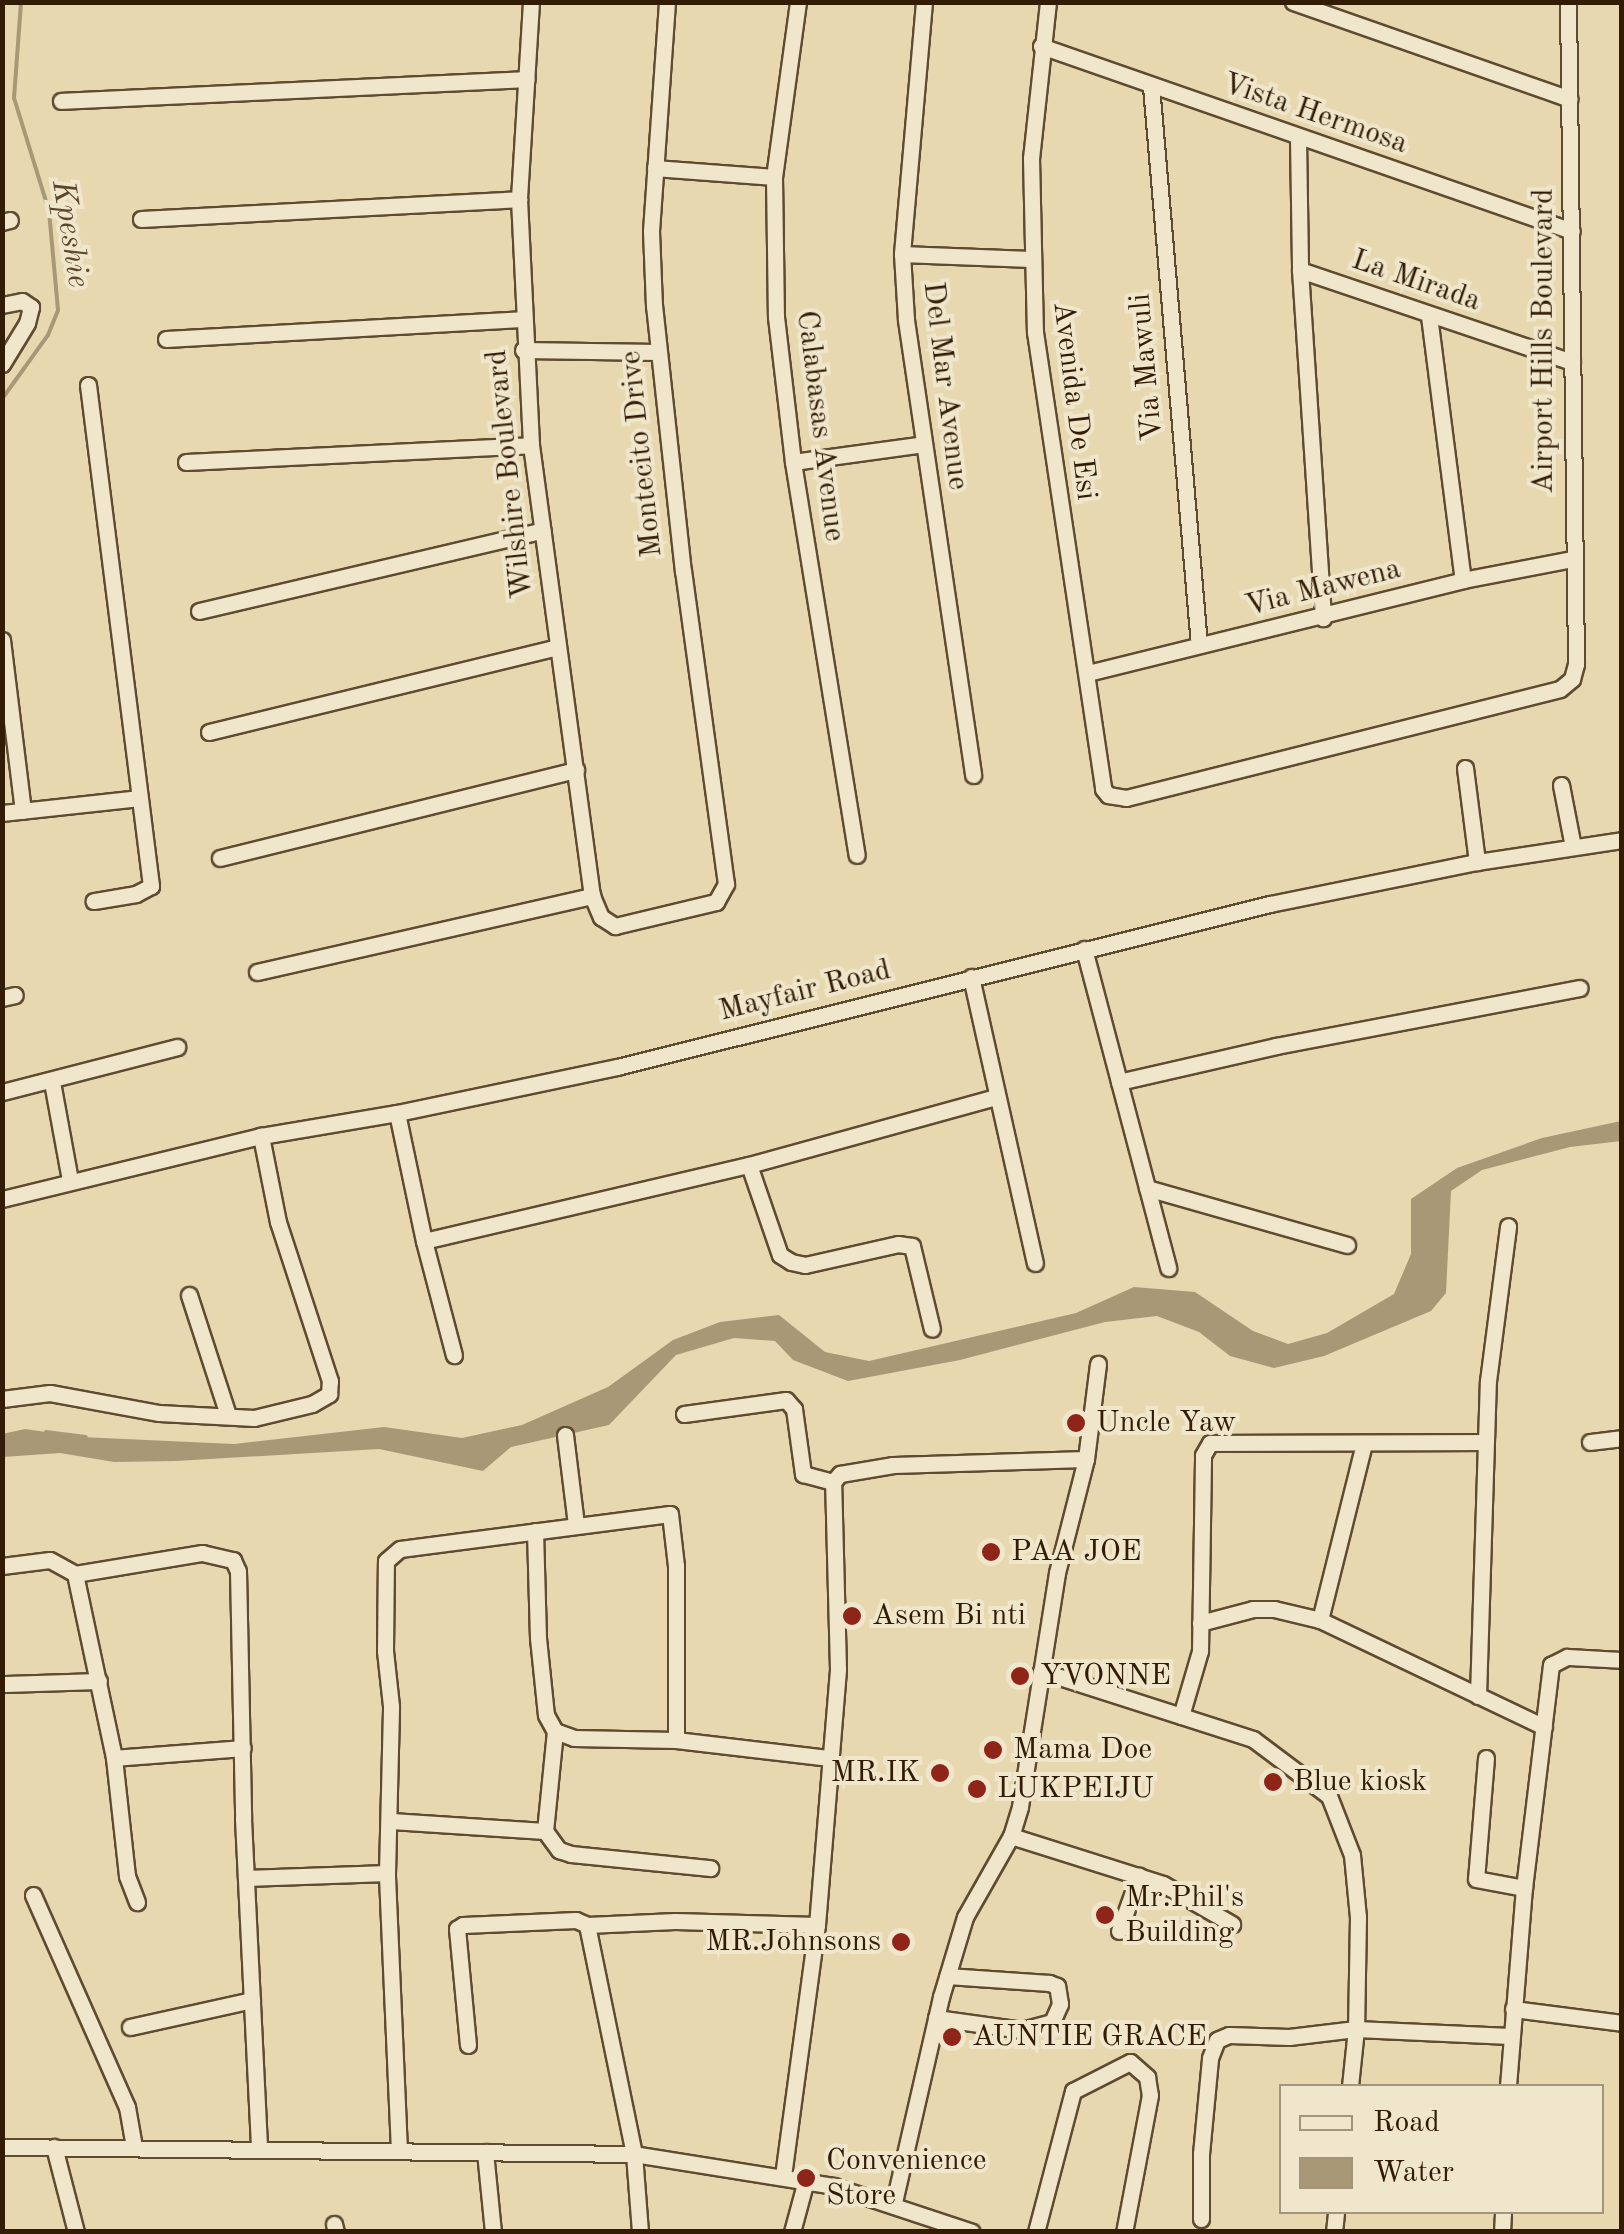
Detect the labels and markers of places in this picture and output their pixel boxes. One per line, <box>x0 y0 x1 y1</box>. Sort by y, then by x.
place label: Uncle Yaw <box>1096 1405 1236 1441</box>
marker: Uncle Yaw <box>1065 1412 1087 1434</box>
place label: PAA JOE <box>1011 1534 1141 1570</box>
marker: PAA JOE <box>980 1541 1002 1563</box>
place label: Asem Bi nti <box>872 1598 1026 1634</box>
marker: Asem Bi nti <box>841 1605 863 1627</box>
place label: YVONNE <box>1040 1658 1171 1694</box>
marker: YVONNE <box>1009 1665 1031 1687</box>
place label: Mama Doe <box>1013 1732 1152 1768</box>
marker: Mama Doe <box>982 1739 1004 1761</box>
place label: MR.IK <box>830 1755 920 1791</box>
marker: MR.IK <box>929 1762 951 1784</box>
place label: Blue kiosk <box>1293 1764 1427 1800</box>
place label: LUKPEIJU <box>997 1771 1154 1807</box>
marker: Blue kiosk <box>1262 1771 1284 1793</box>
marker: LUKPEIJU <box>966 1778 988 1800</box>
place label: Mr.Phil's Building <box>1125 1880 1244 1950</box>
marker: Mr.Phil's Building <box>1094 1904 1116 1926</box>
place label: MR.Johnsons <box>705 1924 881 1960</box>
marker: MR.Johnsons <box>890 1931 912 1953</box>
place label: AUNTIE GRACE <box>972 2019 1207 2055</box>
marker: AUNTIE GRACE <box>941 2026 963 2048</box>
place label: Convenience Store <box>826 2143 987 2214</box>
marker: Convenience Store <box>795 2167 817 2189</box>

